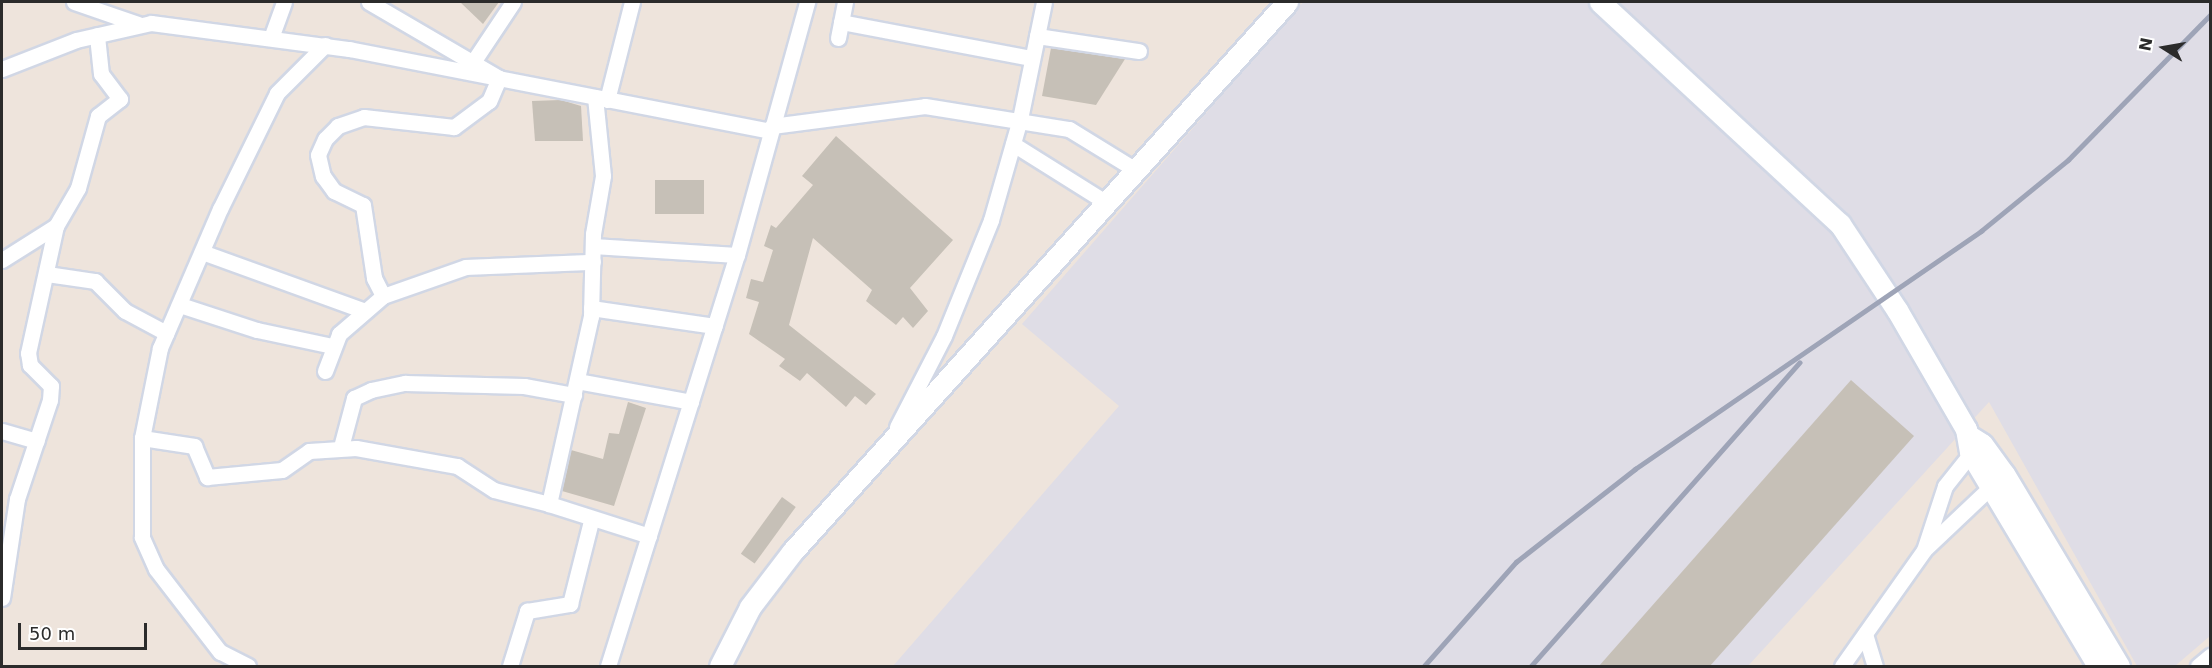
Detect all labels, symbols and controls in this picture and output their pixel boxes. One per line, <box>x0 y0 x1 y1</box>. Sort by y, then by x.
north arrow <box>2134 18 2194 78</box>
text: N <box>2135 36 2156 53</box>
scale bar <box>21 611 150 649</box>
text: 50 m <box>29 623 75 644</box>

